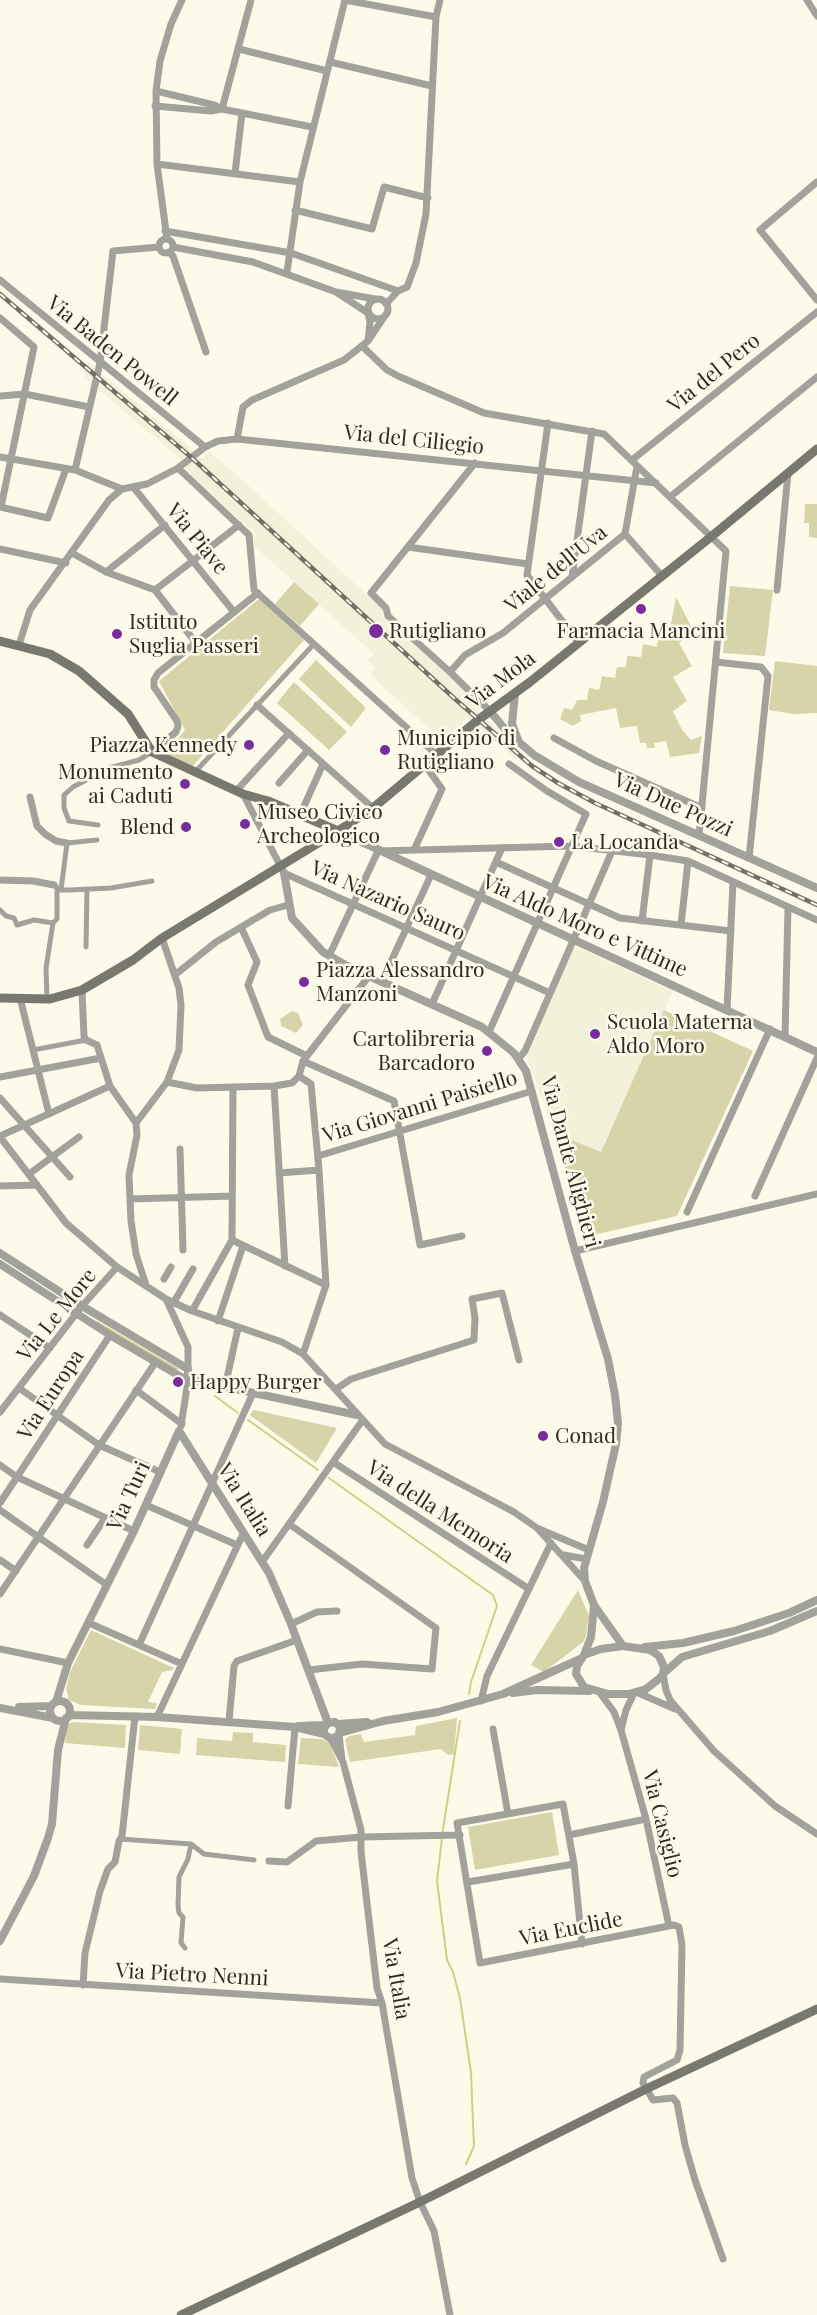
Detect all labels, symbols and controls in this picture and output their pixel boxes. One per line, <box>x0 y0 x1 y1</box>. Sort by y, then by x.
street label: Via Baden Powell <box>42 291 182 411</box>
street label: Via del Pero <box>663 328 765 418</box>
street label: Via del Ciliegio <box>343 420 485 460</box>
street label: Via Piave <box>161 498 233 580</box>
street label: Viale dell'Uva <box>500 520 612 618</box>
marker: Farmacia Mancini <box>634 602 648 616</box>
place label: Istituto Suglia Passeri <box>129 609 259 659</box>
place label: Rutigliano <box>389 618 486 644</box>
place label: Farmacia Mancini <box>557 618 725 644</box>
marker: Rutigliano <box>367 622 385 640</box>
marker: Istituto Suglia Passeri <box>110 627 124 641</box>
street label: Via Mola <box>461 646 541 714</box>
place label: Municipio di Rutigliano <box>397 725 516 775</box>
place label: Piazza Kennedy <box>90 732 237 758</box>
marker: Piazza Kennedy <box>242 738 256 752</box>
marker: Municipio di Rutigliano <box>378 743 392 757</box>
place label: Monumento ai Caduti <box>58 759 173 809</box>
street label: Via Due Pozzi <box>610 768 736 842</box>
marker: Monumento ai Caduti <box>178 777 192 791</box>
place label: Museo Civico Archeologico <box>257 799 383 849</box>
place label: Blend <box>120 814 174 840</box>
marker: Museo Civico Archeologico <box>238 817 252 831</box>
marker: Blend <box>179 820 193 834</box>
place label: La Locanda <box>571 829 679 855</box>
marker: La Locanda <box>552 835 566 849</box>
street label: Via Nazario Sauro <box>307 856 469 946</box>
street label: Via Aldo Moro e Vittime <box>479 869 691 983</box>
place label: Piazza Alessandro Manzoni <box>316 957 485 1007</box>
marker: Piazza Alessandro Manzoni <box>297 975 311 989</box>
place label: Scuola Materna Aldo Moro <box>607 1009 753 1059</box>
place label: Cartolibreria Barcadoro <box>353 1026 475 1076</box>
marker: Scuola Materna Aldo Moro <box>588 1027 602 1041</box>
marker: Cartolibreria Barcadoro <box>480 1044 494 1058</box>
street label: Via Giovanni Paisiello <box>320 1065 520 1149</box>
street label: Via Dante Alighieri <box>535 1073 605 1251</box>
street label: Via Le More <box>12 1264 102 1366</box>
street label: Via Europa <box>13 1345 89 1445</box>
place label: Happy Burger <box>190 1369 322 1395</box>
marker: Happy Burger <box>171 1375 185 1389</box>
place label: Conad <box>555 1423 616 1449</box>
marker: Conad <box>536 1429 550 1443</box>
street label: Via della Memoria <box>362 1455 518 1569</box>
street label: Via Turi <box>102 1457 156 1535</box>
street label: Via Italia <box>212 1459 276 1541</box>
street label: Via Casiglio <box>637 1768 687 1880</box>
street label: Via Euclide <box>517 1907 625 1951</box>
street label: Via Italia <box>376 1936 416 2022</box>
street label: Via Pietro Nenni <box>115 1958 269 1992</box>

